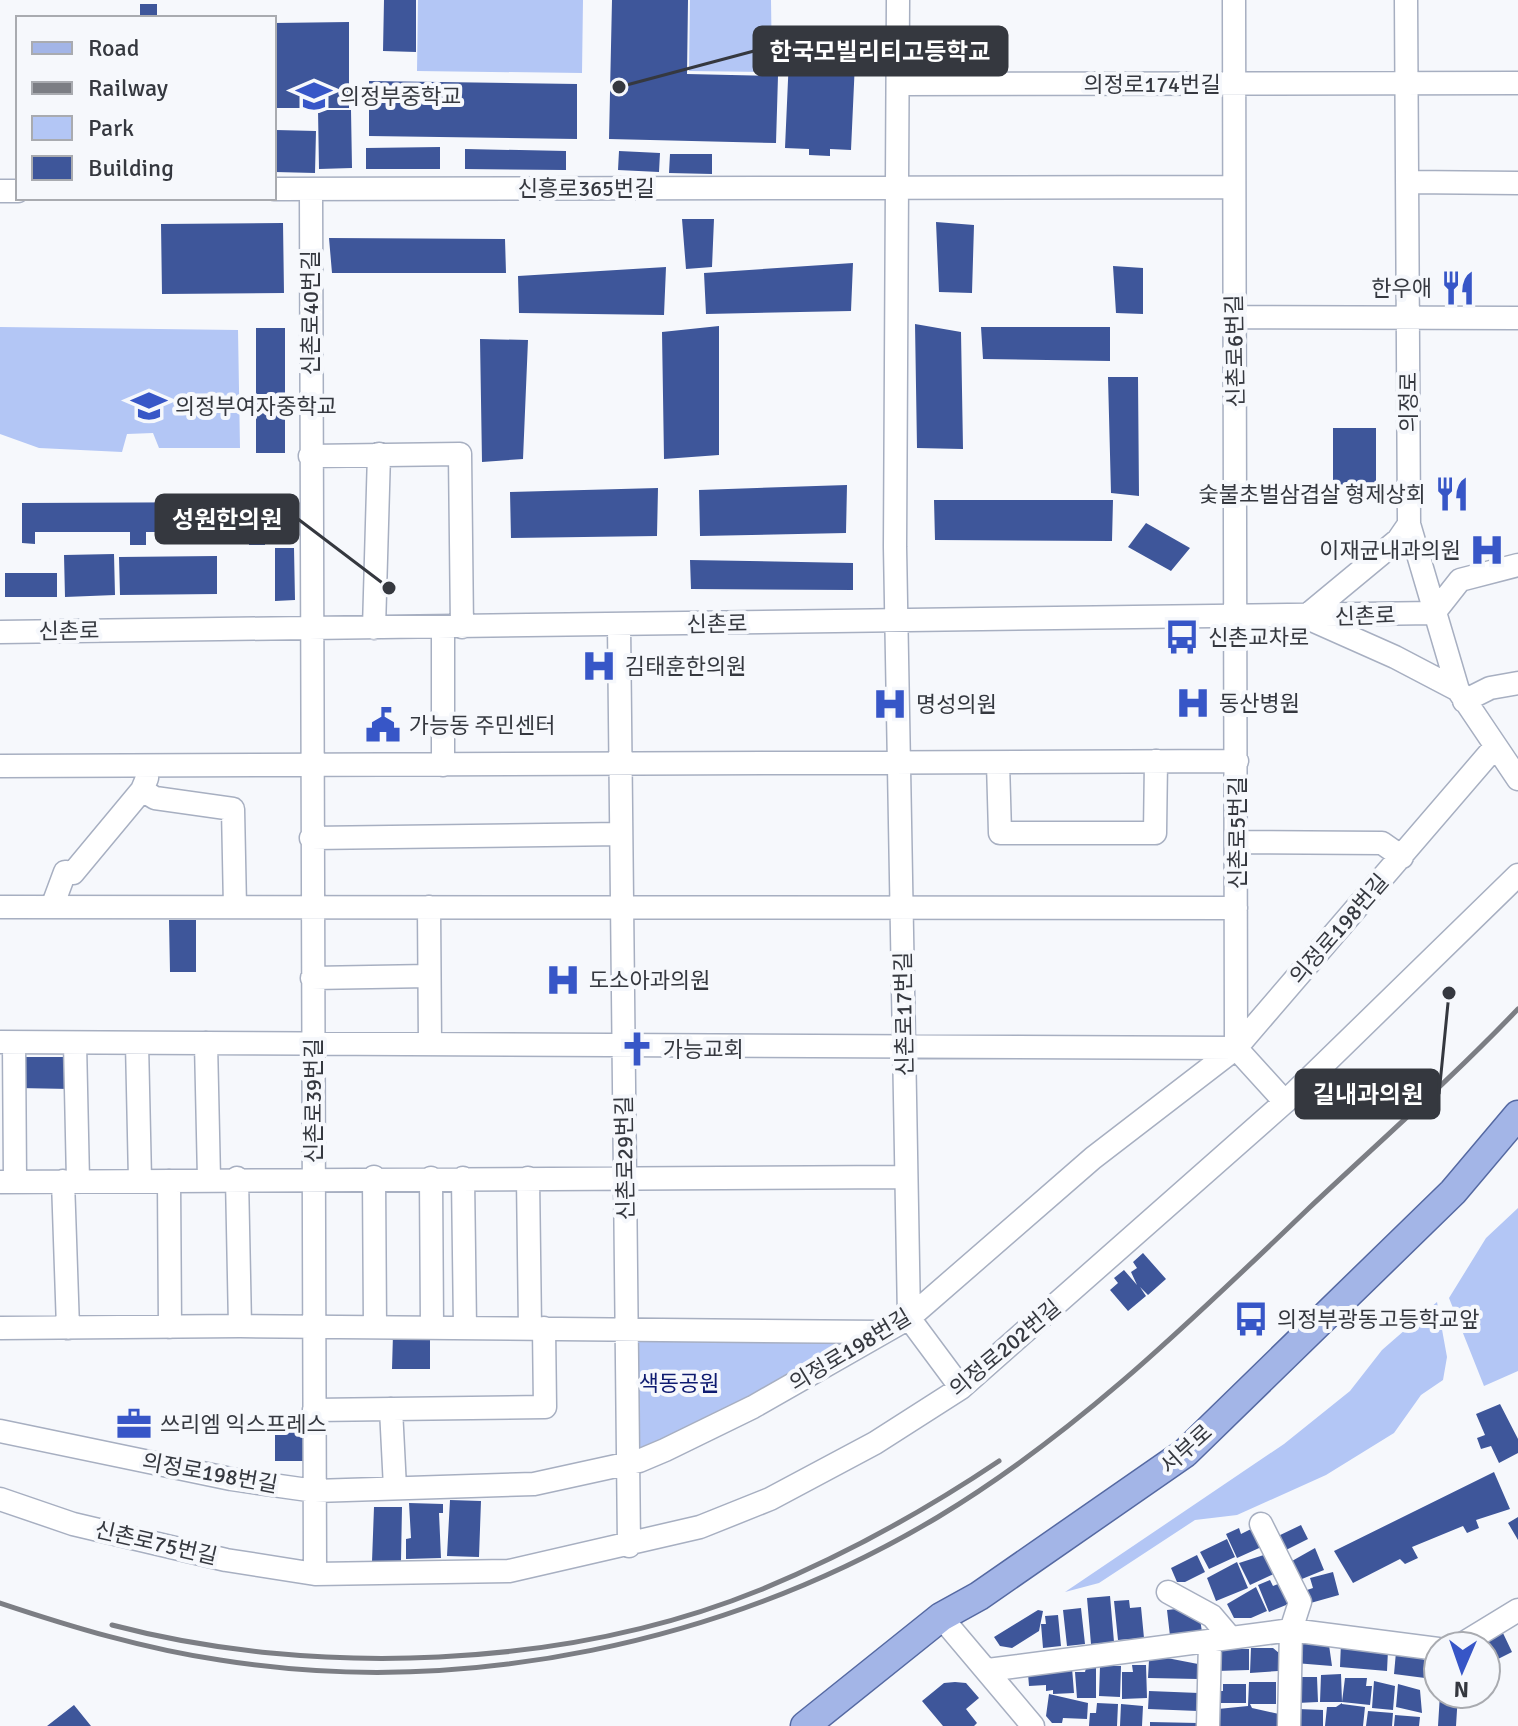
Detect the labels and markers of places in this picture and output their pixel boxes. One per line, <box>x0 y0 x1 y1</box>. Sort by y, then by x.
callout: 한국모빌리티고등학교 <box>754 27 1007 75</box>
school or university icon: 의정부중학교 <box>295 77 333 115</box>
place label: 의정부중학교 <box>340 83 461 110</box>
restaurant icon: 한우애 <box>1439 269 1477 307</box>
place label: 한우애 <box>1371 275 1432 302</box>
school or university icon: 의정부여자중학교 <box>130 387 168 425</box>
place label: 의정부여자중학교 <box>175 393 337 420</box>
restaurant icon: 숯불초벌삼겹살 형제상회 <box>1433 475 1471 513</box>
place label: 숯불초벌삼겹살 형제상회 <box>1199 481 1426 508</box>
callout: 성원한의원 <box>156 495 298 543</box>
hospital icon: 이재균내과의원 <box>1468 531 1506 569</box>
place label: 이재균내과의원 <box>1319 537 1461 564</box>
bus stop icon: 신촌교차로 <box>1163 618 1201 656</box>
place label: 신촌교차로 <box>1208 624 1309 651</box>
hospital icon: 김태훈한의원 <box>580 647 618 685</box>
place label: 김태훈한의원 <box>625 653 746 680</box>
hospital icon: 동산병원 <box>1174 684 1212 722</box>
hospital icon: 명성의원 <box>871 685 909 723</box>
place label: 동산병원 <box>1219 690 1300 717</box>
place label: 명성의원 <box>916 691 997 718</box>
public building icon: 가능동 주민센터 <box>364 706 402 744</box>
place label: 가능동 주민센터 <box>409 712 556 739</box>
hospital icon: 도소아과의원 <box>544 961 582 999</box>
place label: 도소아과의원 <box>589 967 710 994</box>
church icon: 가능교회 <box>618 1030 656 1068</box>
place label: 가능교회 <box>663 1036 744 1063</box>
callout: 길내과의원 <box>1296 1070 1439 1118</box>
bus stop icon: 의정부광동고등학교앞 <box>1232 1300 1270 1338</box>
place label: 의정부광동고등학교앞 <box>1277 1306 1479 1333</box>
office icon: 쓰리엠 익스프레스 <box>115 1405 153 1443</box>
place label: 쓰리엠 익스프레스 <box>160 1411 327 1438</box>

